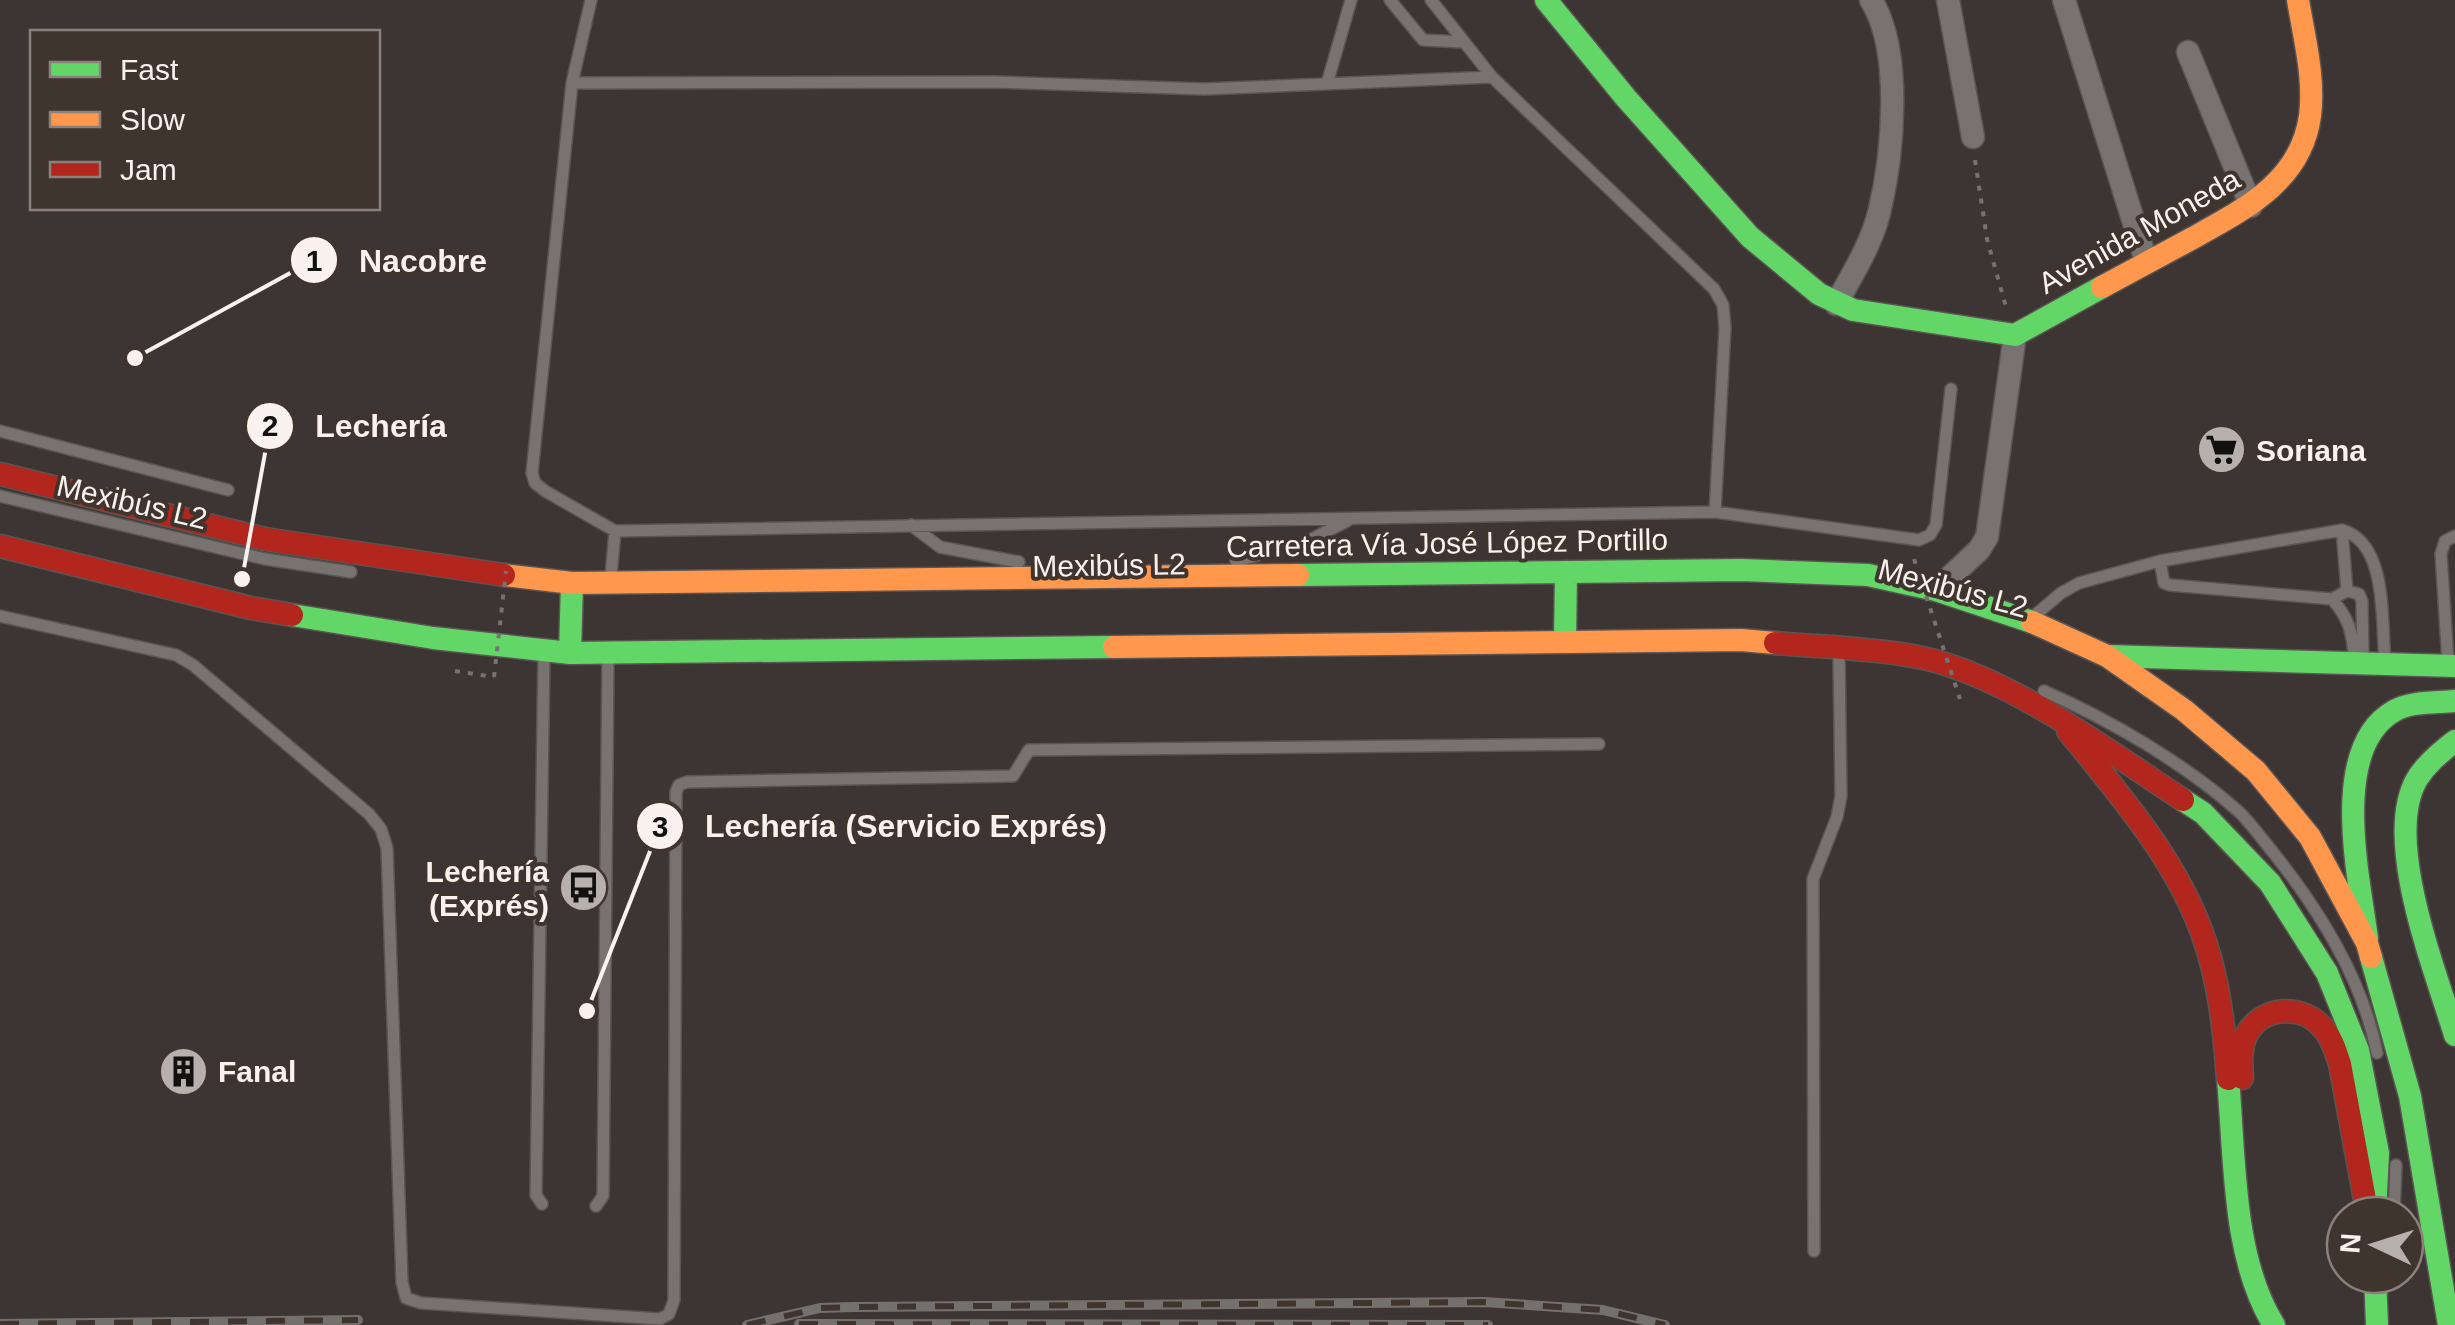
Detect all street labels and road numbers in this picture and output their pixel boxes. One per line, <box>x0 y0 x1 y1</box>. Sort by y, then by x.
street label: Avenida Moneda <box>2033 162 2246 300</box>
street label: Mexibús L2 <box>54 469 210 535</box>
street label: Carretera Vía José López Portillo <box>1226 523 1668 563</box>
street label: Mexibús L2 <box>1032 547 1186 583</box>
street label: Mexibús L2 <box>1875 552 2031 624</box>

